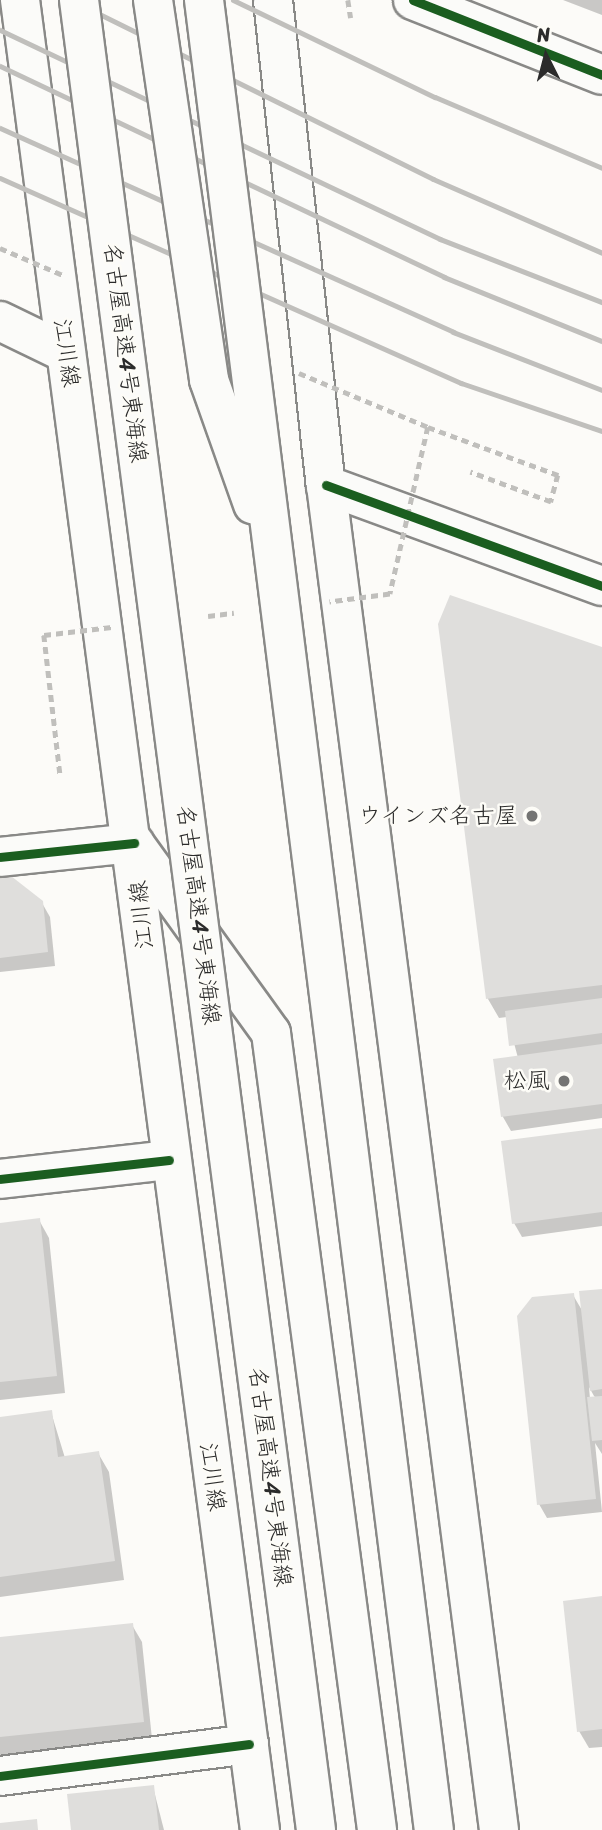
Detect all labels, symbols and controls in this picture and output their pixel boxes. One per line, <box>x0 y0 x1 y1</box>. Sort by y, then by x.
text: N <box>535 18 552 52</box>
north arrow <box>511 21 581 91</box>
street label: 名古屋高速4号東海線 <box>98 241 152 465</box>
street label: 江川線 <box>48 317 84 389</box>
place label: ウインズ名古屋 <box>357 802 518 830</box>
street label: 名古屋高速4号東海線 <box>171 803 225 1027</box>
marker: ウインズ名古屋 <box>524 808 540 824</box>
street label: 江川線 <box>125 879 159 951</box>
place label: 松風 <box>504 1067 550 1095</box>
marker: 松風 <box>556 1073 572 1089</box>
street label: 名古屋高速4号東海線 <box>243 1365 297 1589</box>
street label: 江川線 <box>194 1441 230 1513</box>

